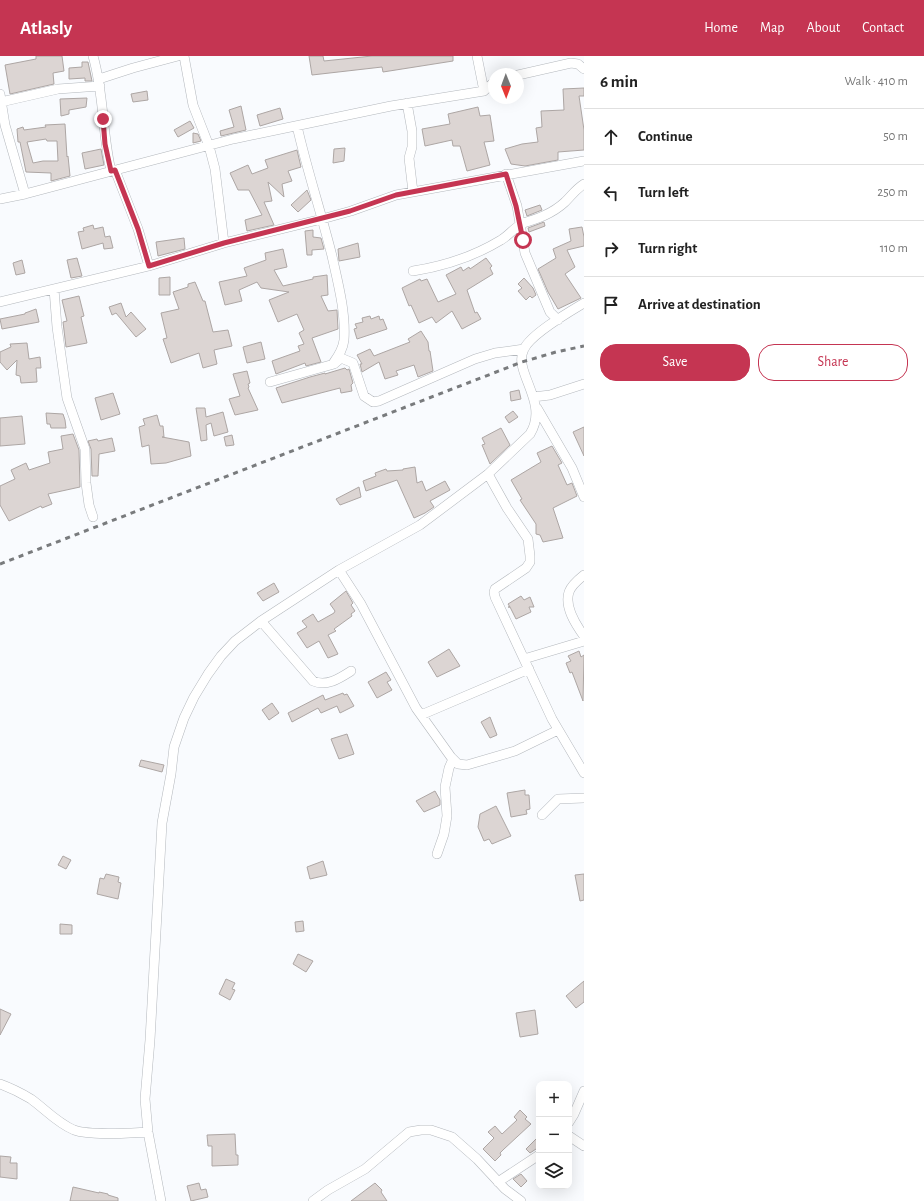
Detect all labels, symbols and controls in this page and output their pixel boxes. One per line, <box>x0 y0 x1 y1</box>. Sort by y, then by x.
text: Atlasly <box>20 19 72 38</box>
text: Home <box>704 21 738 35</box>
text: Map <box>760 21 784 35</box>
text: About <box>806 21 840 35</box>
text: Contact <box>862 21 904 35</box>
north arrow <box>488 68 524 104</box>
text: 6 min <box>600 73 638 90</box>
text: Walk · 410 m <box>845 75 908 88</box>
route end <box>94 110 112 128</box>
icon: ahead <box>600 126 622 148</box>
text: Continue <box>638 129 693 144</box>
text: 50 m <box>883 130 908 143</box>
icon: left <box>600 182 622 204</box>
text: Turn left <box>638 185 689 200</box>
text: 250 m <box>877 186 908 199</box>
route start <box>514 231 532 249</box>
icon: right <box>600 238 622 260</box>
text: Turn right <box>638 241 697 256</box>
text: 110 m <box>880 242 908 255</box>
icon: arrive <box>600 294 622 316</box>
text: Arrive at destination <box>638 297 761 312</box>
button: Save <box>600 344 750 381</box>
button: Share <box>758 344 908 381</box>
map controls <box>536 1081 572 1189</box>
button: + <box>536 1081 572 1117</box>
button: − <box>536 1117 572 1153</box>
button: layers <box>536 1153 572 1189</box>

